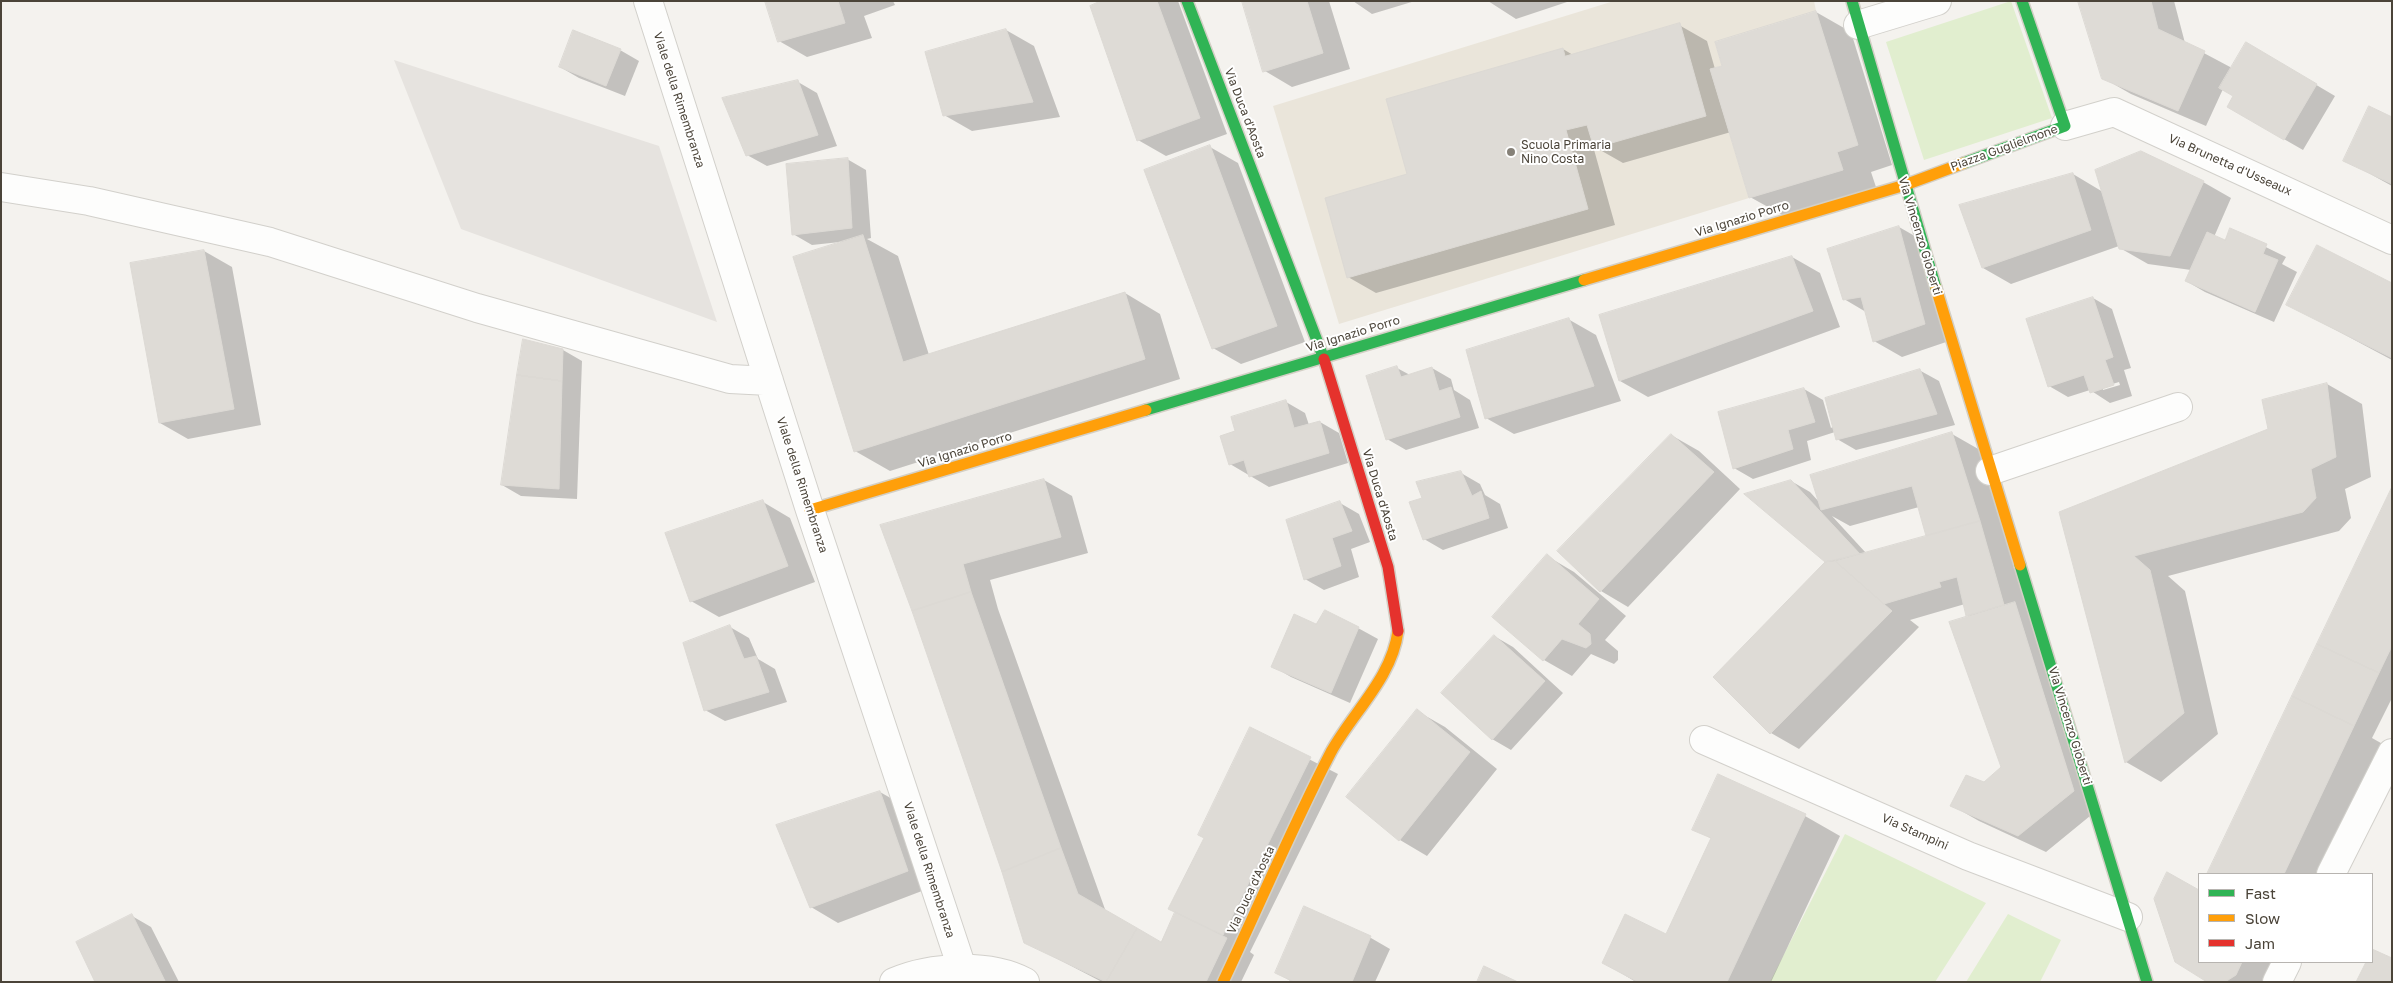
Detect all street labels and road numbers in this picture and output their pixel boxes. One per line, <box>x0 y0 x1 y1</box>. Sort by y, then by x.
street label: Viale della Rimembranza <box>650 30 708 170</box>
street label: Via Duca d'Aosta <box>1221 66 1269 160</box>
street label: Piazza Guglielmone <box>1948 122 2060 174</box>
street label: Via Brunetta d'Usseaux <box>2166 131 2294 199</box>
street label: Via Vincenzo Gioberti <box>1895 175 1945 297</box>
street label: Via Ignazio Porro <box>1693 198 1791 240</box>
street label: Via Ignazio Porro <box>1304 313 1402 355</box>
street label: Viale della Rimembranza <box>773 415 831 555</box>
street label: Via Ignazio Porro <box>916 429 1014 471</box>
street label: Via Duca d'Aosta <box>1359 447 1401 543</box>
street label: Via Vincenzo Gioberti <box>2045 665 2095 787</box>
street label: Viale della Rimembranza <box>900 800 958 940</box>
street label: Via Stampini <box>1879 811 1951 853</box>
street label: Via Duca d'Aosta <box>1224 844 1278 936</box>

